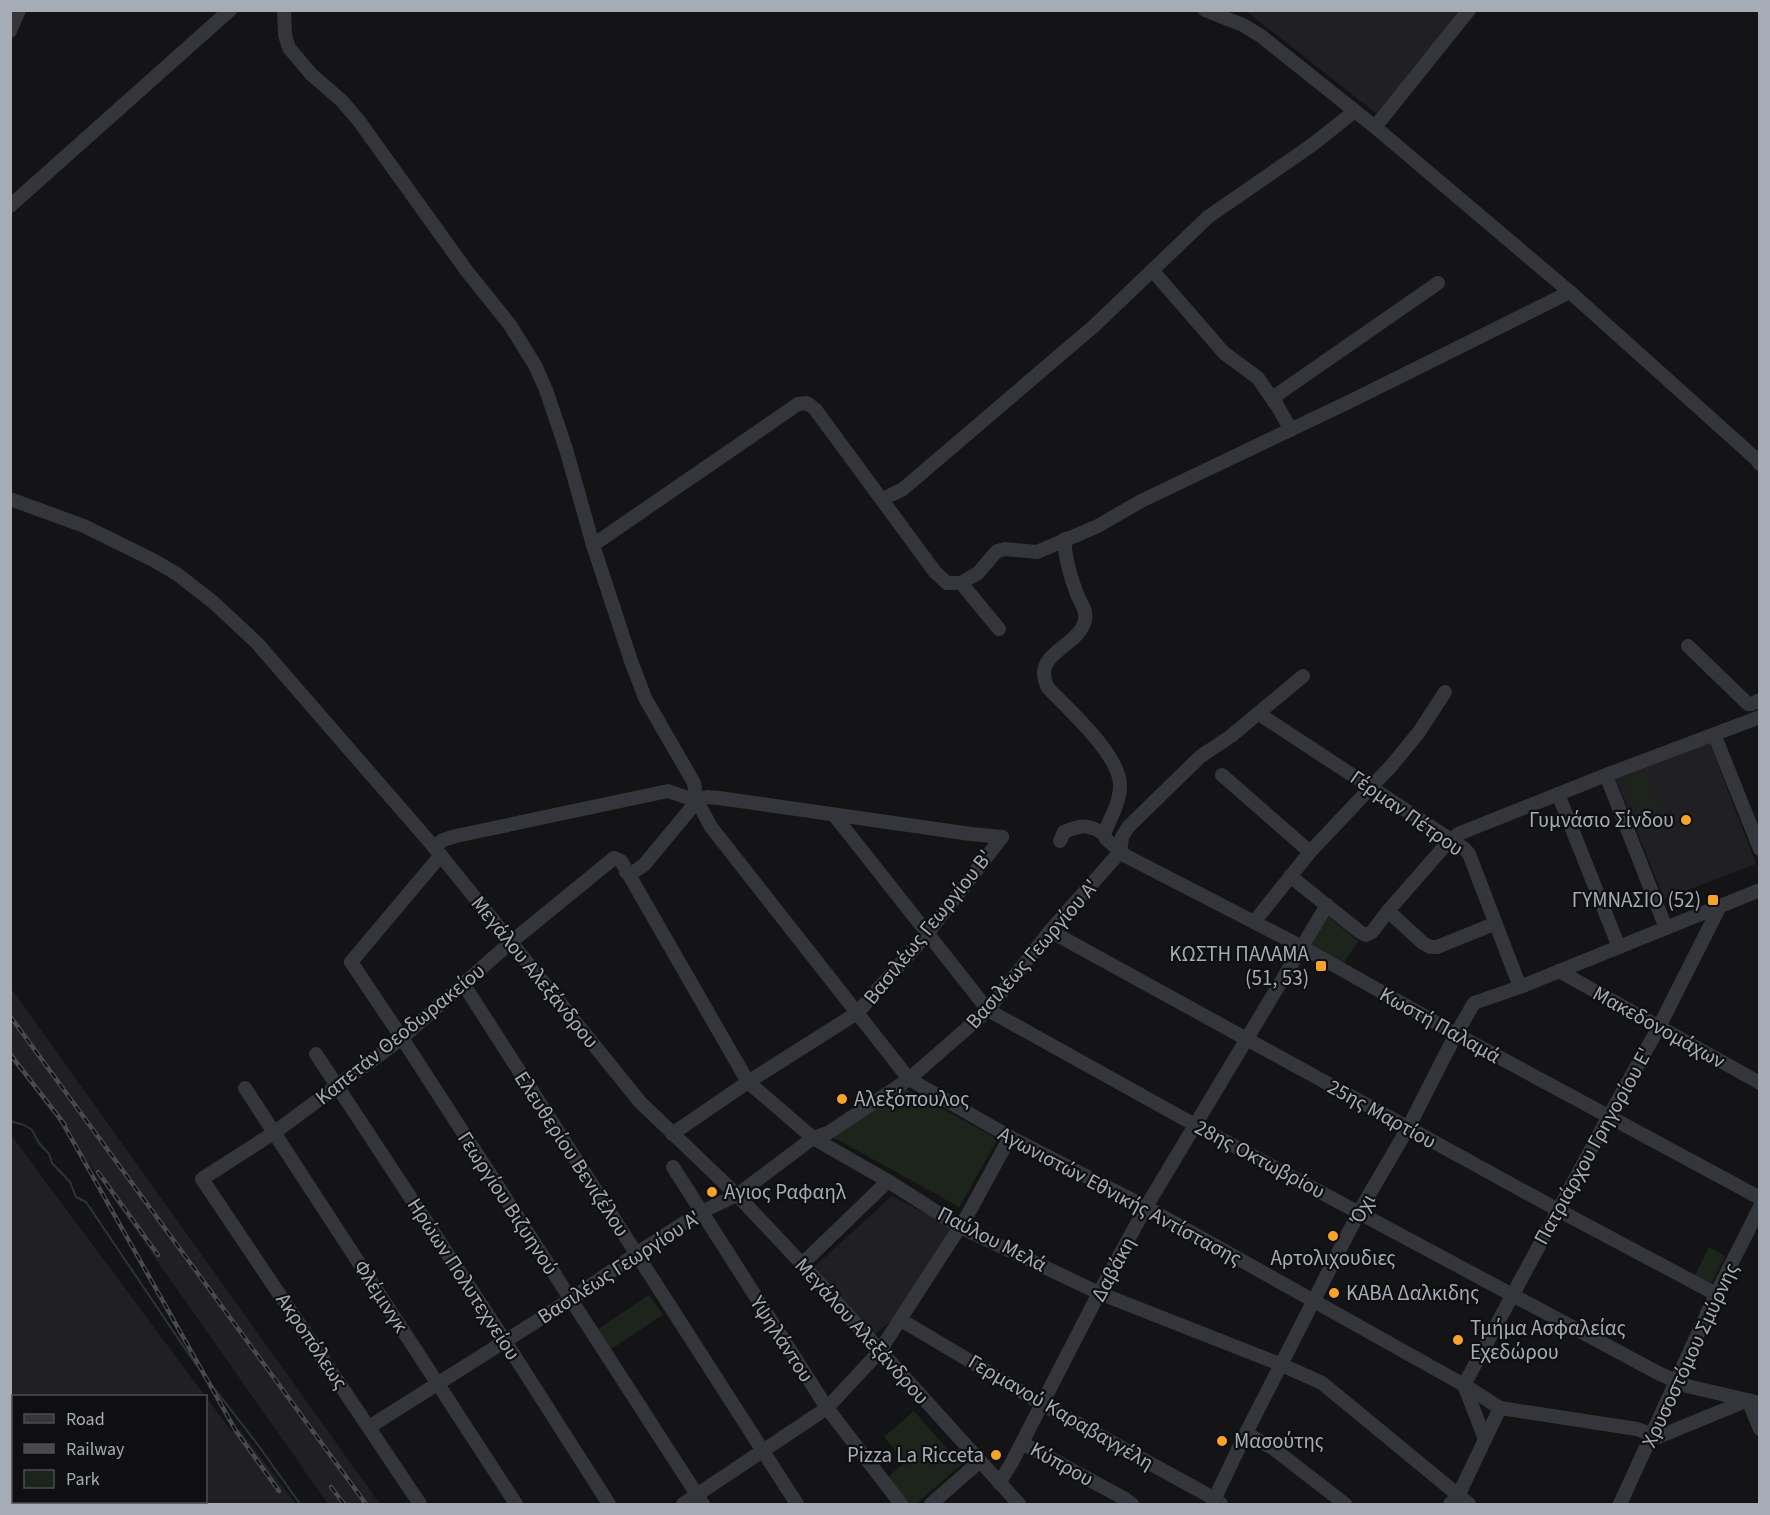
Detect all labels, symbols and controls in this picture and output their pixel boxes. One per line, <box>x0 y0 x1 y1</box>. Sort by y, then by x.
street label: Γέρμαν Πέτρου <box>1344 763 1470 863</box>
place label: Γυμνάσιο Σίνδου <box>1529 805 1674 835</box>
marker: Γυμνάσιο Σίνδου <box>1679 813 1693 827</box>
street label: Βασιλέως Γεωργίου Β' <box>856 843 1000 1011</box>
street label: Βασιλέως Γεωργίου Α' <box>959 873 1105 1035</box>
place label: ΓΥΜΝΑΣΙΟ (52) <box>1572 885 1701 915</box>
street label: Μεγάλου Αλεξάνδρου <box>464 889 606 1055</box>
marker: ΓΥΜΝΑΣΙΟ (52) <box>1706 893 1720 907</box>
place label: ΚΩΣΤΗ ΠΑΛΑΜΑ (51, 53) <box>1169 939 1310 993</box>
street label: Καπετάν Θεοδωρακείου <box>309 956 491 1112</box>
marker: ΚΩΣΤΗ ΠΑΛΑΜΑ (51, 53) <box>1314 959 1328 973</box>
street label: Μακεδονομάχων <box>1587 978 1731 1076</box>
street label: Κωστή Παλαμά <box>1374 979 1506 1071</box>
street label: Πατριάρχου Γρηγορίου Ε' <box>1526 1042 1660 1250</box>
street label: Ελευθερίου Βενιζέλου <box>507 1065 637 1243</box>
street label: 25ης Μαρτίου <box>1322 1072 1442 1156</box>
place label: Αλεξόπουλος <box>854 1084 969 1114</box>
marker: Αλεξόπουλος <box>835 1092 849 1106</box>
street label: 28ης Οκτωβρίου <box>1189 1112 1331 1206</box>
street label: Αγωνιστών Εθνικής Αντίστασης <box>993 1119 1247 1273</box>
street label: Γεωργίου Βιζυηνού <box>450 1125 566 1281</box>
place label: Αγιος Ραφαηλ <box>724 1177 847 1207</box>
marker: Αγιος Ραφαηλ <box>705 1185 719 1199</box>
street label: Όχι <box>1341 1188 1383 1231</box>
street label: Ηρώων Πολυτεχνείου <box>400 1192 528 1366</box>
street label: Παύλου Μελά <box>932 1199 1052 1279</box>
street label: Βασιλέως Γεωργίου Α' <box>531 1203 707 1331</box>
marker: Αρτολιχουδιες <box>1326 1229 1340 1243</box>
street label: Δαβάκη <box>1083 1231 1143 1307</box>
place label: Αρτολιχουδιες <box>1270 1243 1396 1273</box>
street label: Μεγάλου Αλεξάνδρου <box>788 1251 936 1411</box>
street label: Φλέμινγκ <box>346 1254 416 1339</box>
street label: Χρυσοστόμου Σμύρνης <box>1634 1258 1746 1452</box>
place label: ΚΑΒΑ Δαλκιδης <box>1346 1278 1479 1308</box>
marker: ΚΑΒΑ Δαλκιδης <box>1327 1286 1341 1300</box>
street label: Ακροπόλεως <box>269 1287 355 1395</box>
street label: Υψηλάντου <box>742 1289 821 1388</box>
place label: Τμήμα Ασφαλείας Εχεδώρου <box>1470 1313 1626 1367</box>
marker: Τμήμα Ασφαλείας Εχεδώρου <box>1451 1333 1465 1347</box>
street label: Γερμανού Καραβαγγέλη <box>963 1347 1159 1477</box>
legend <box>12 1395 207 1503</box>
text: Road <box>66 1407 105 1432</box>
place label: Μασούτης <box>1234 1426 1324 1456</box>
street label: Κύπρου <box>1025 1434 1099 1494</box>
marker: Μασούτης <box>1215 1434 1229 1448</box>
text: Railway <box>66 1437 125 1462</box>
place label: Pizza La Ricceta <box>847 1440 984 1470</box>
marker: Pizza La Ricceta <box>989 1448 1003 1462</box>
text: Park <box>66 1467 100 1492</box>

